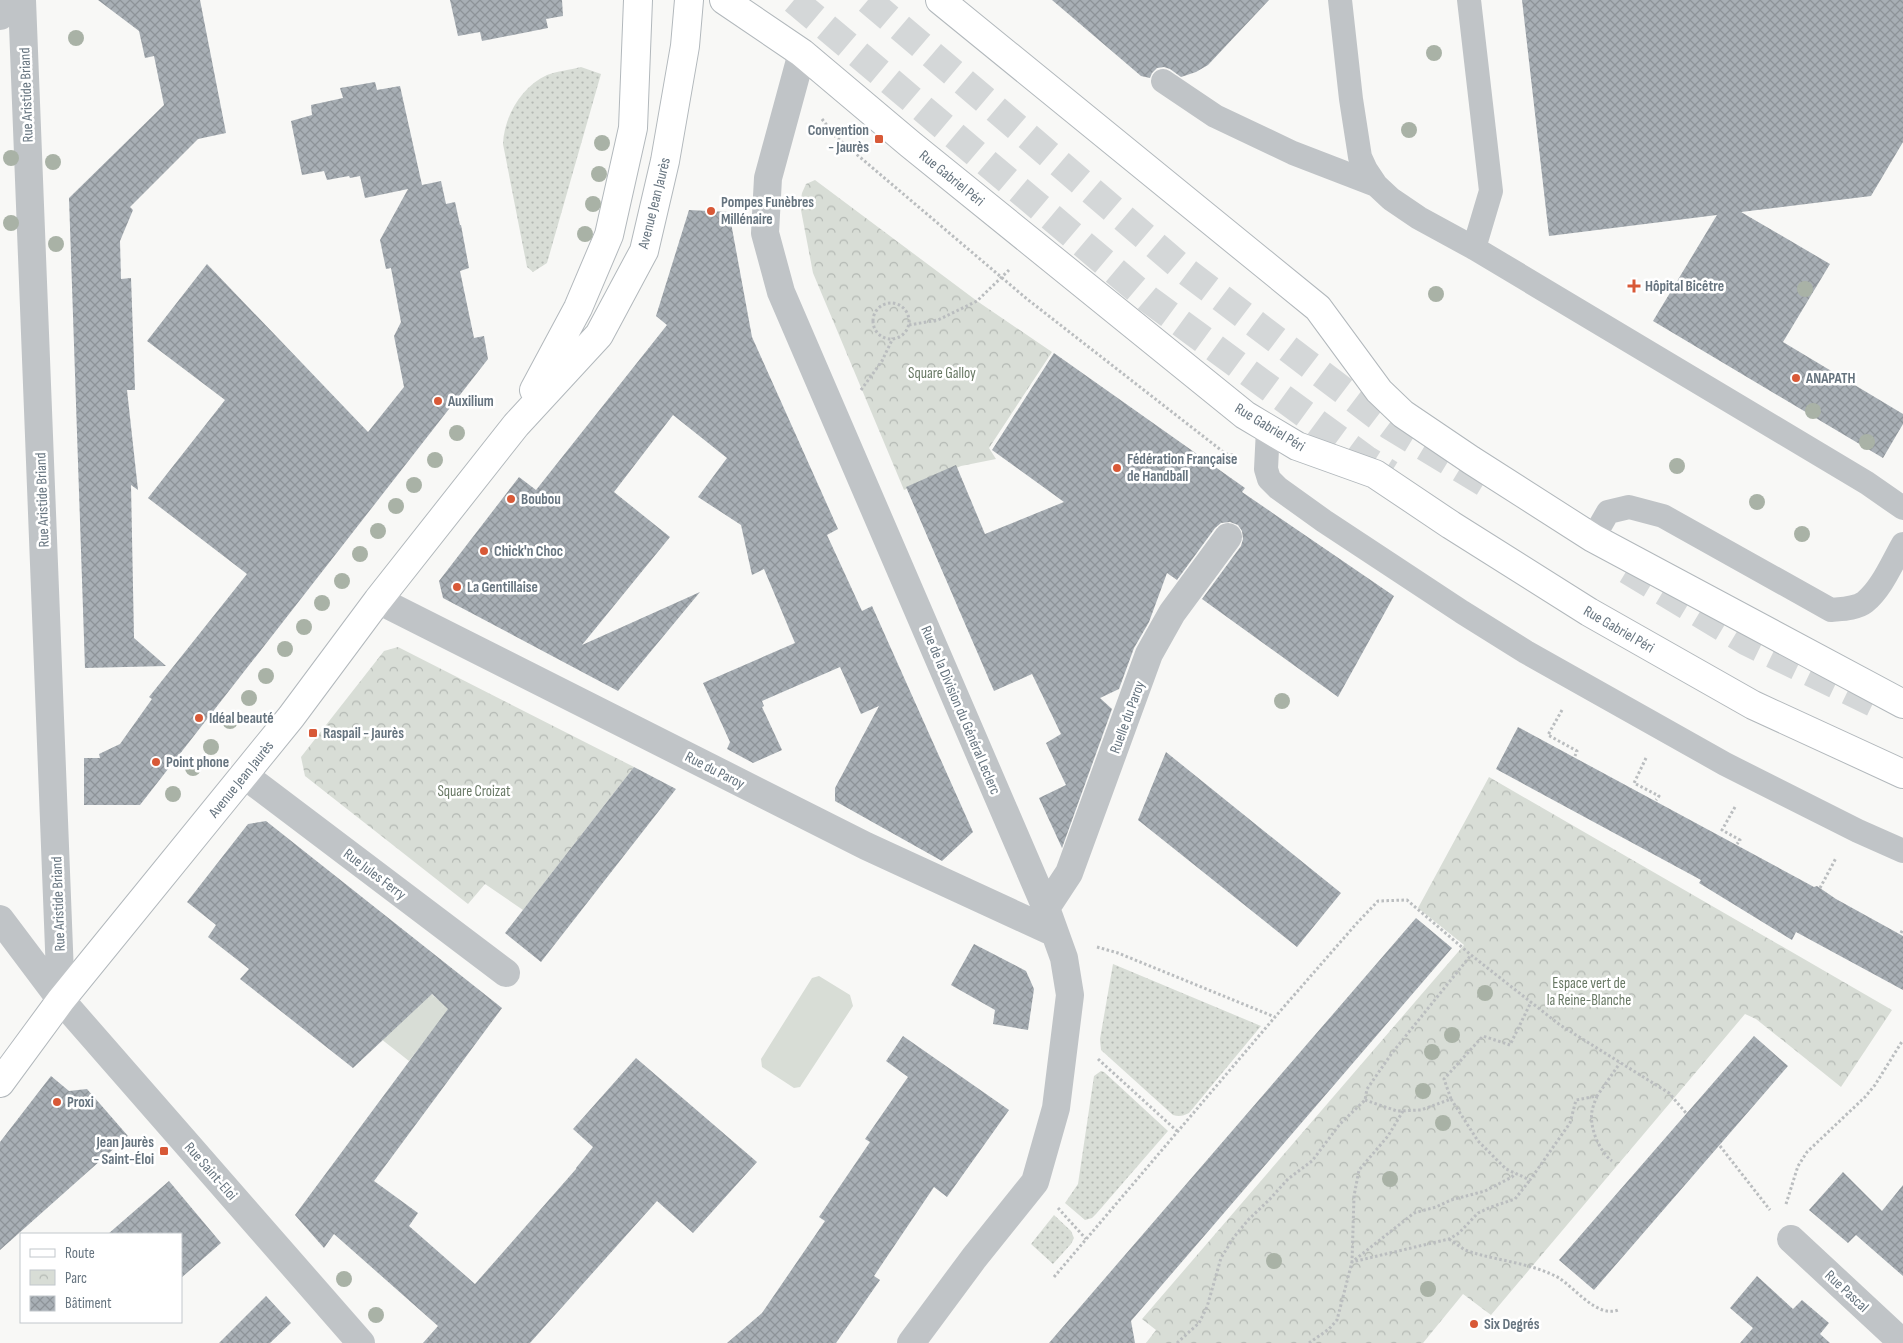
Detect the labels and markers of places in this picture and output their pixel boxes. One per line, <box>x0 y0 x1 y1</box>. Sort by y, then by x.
place label: Convention - Jaurès <box>808 121 869 157</box>
marker: Convention - Jaurès <box>873 133 885 145</box>
place label: Pompes Funèbres Millénaire <box>721 193 814 229</box>
marker: Pompes Funèbres Millénaire <box>705 205 717 217</box>
place label: Hôpital Bicêtre <box>1645 277 1724 296</box>
marker: Hôpital Bicêtre <box>1627 279 1641 293</box>
place label: ANAPATH <box>1805 369 1856 388</box>
marker: ANAPATH <box>1790 372 1802 384</box>
place label: Auxilium <box>447 392 494 411</box>
marker: Auxilium <box>432 395 444 407</box>
place label: Fédération Française de Handball <box>1127 450 1237 486</box>
marker: Fédération Française de Handball <box>1111 462 1123 474</box>
place label: Boubou <box>521 490 561 509</box>
marker: Boubou <box>505 493 517 505</box>
place label: Chick'n Choc <box>494 542 563 561</box>
marker: Chick'n Choc <box>478 545 490 557</box>
place label: La Gentillaise <box>467 578 538 597</box>
marker: La Gentillaise <box>451 581 463 593</box>
place label: Idéal beauté <box>209 709 274 728</box>
marker: Idéal beauté <box>193 712 205 724</box>
place label: Raspail - Jaurès <box>323 724 404 743</box>
marker: Raspail - Jaurès <box>307 727 319 739</box>
place label: Point phone <box>166 753 229 772</box>
marker: Point phone <box>150 756 162 768</box>
place label: Proxi <box>67 1093 94 1112</box>
marker: Proxi <box>51 1096 63 1108</box>
place label: Jean Jaurès - Saint-Éloi <box>93 1133 154 1169</box>
marker: Jean Jaurès - Saint-Éloi <box>158 1145 170 1157</box>
place label: Six Degrés <box>1484 1315 1540 1334</box>
marker: Six Degrés <box>1468 1318 1480 1330</box>

